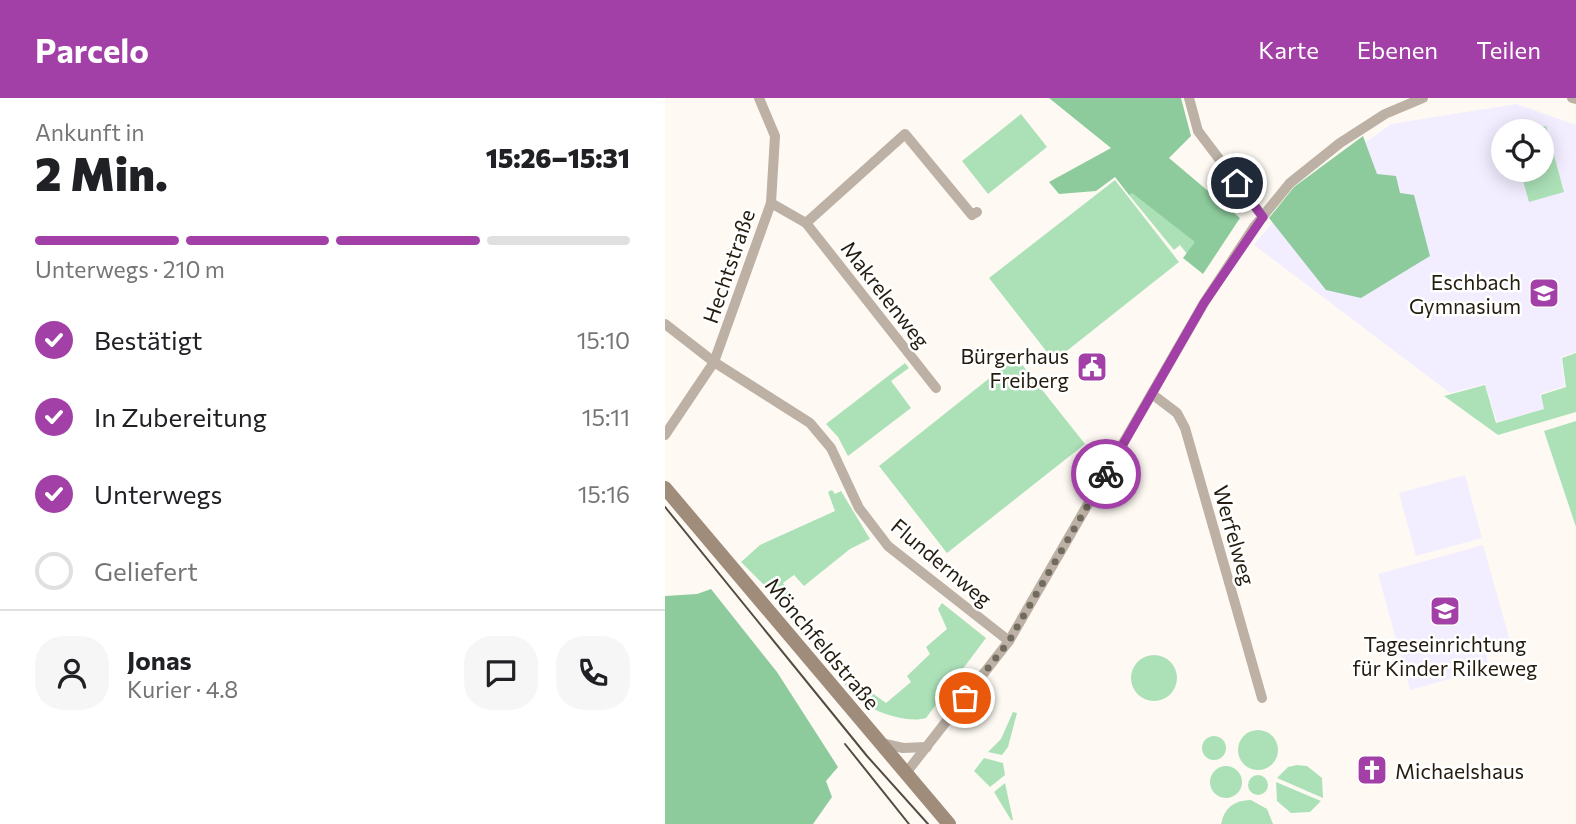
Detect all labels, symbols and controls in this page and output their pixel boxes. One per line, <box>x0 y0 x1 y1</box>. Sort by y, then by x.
text: Parcelo <box>35 29 149 70</box>
text: Karte <box>1258 35 1319 64</box>
text: Ebenen <box>1357 35 1438 64</box>
text: Teilen <box>1476 35 1541 64</box>
text: Ankunft in <box>35 118 145 146</box>
map controls <box>1491 119 1554 182</box>
button: locate <box>1491 119 1554 182</box>
text: 15:26–15:31 <box>486 142 630 173</box>
text: 2 Min. <box>35 144 168 200</box>
pin <box>1207 153 1267 213</box>
icon: home <box>1218 164 1256 202</box>
street label: Hechtstraße <box>697 206 759 326</box>
street label: Makrelenweg <box>837 236 935 352</box>
text: Unterwegs · 210 m <box>35 255 225 283</box>
place label: Eschbach Gymnasium <box>1409 269 1521 318</box>
school or university icon: Eschbach Gymnasium <box>1527 276 1561 310</box>
icon: check <box>35 321 73 359</box>
text: Bestätigt <box>94 324 203 355</box>
text: 15:10 <box>577 326 630 354</box>
place label: Bürgerhaus Freiberg <box>960 343 1069 392</box>
public building icon: Bürgerhaus Freiberg <box>1075 350 1109 384</box>
icon: check <box>35 398 73 436</box>
text: In Zubereitung <box>94 401 267 432</box>
text: 15:11 <box>582 403 630 431</box>
courier <box>1071 439 1141 509</box>
icon: bike <box>1087 455 1125 493</box>
icon: check <box>35 475 73 513</box>
text: Unterwegs <box>94 478 222 509</box>
text: 15:16 <box>578 480 630 508</box>
street label: Werfelweg <box>1209 482 1261 588</box>
street label: Flundernweg <box>887 513 997 611</box>
text: Geliefert <box>94 555 198 586</box>
street label: Mönchfeldstraße <box>761 572 885 714</box>
school or university icon: Tageseinrichtung für Kinder Rilkeweg <box>1428 594 1462 628</box>
place label: Tageseinrichtung für Kinder Rilkeweg <box>1353 631 1537 680</box>
button: person <box>35 636 109 710</box>
button: chat <box>464 636 538 710</box>
button: phone <box>556 636 630 710</box>
text: Jonas <box>127 644 192 675</box>
pin <box>935 668 995 728</box>
text: Kurier · 4.8 <box>127 675 238 703</box>
icon: bag <box>946 679 984 717</box>
church icon: Michaelshaus <box>1355 753 1389 787</box>
place label: Michaelshaus <box>1395 758 1524 783</box>

